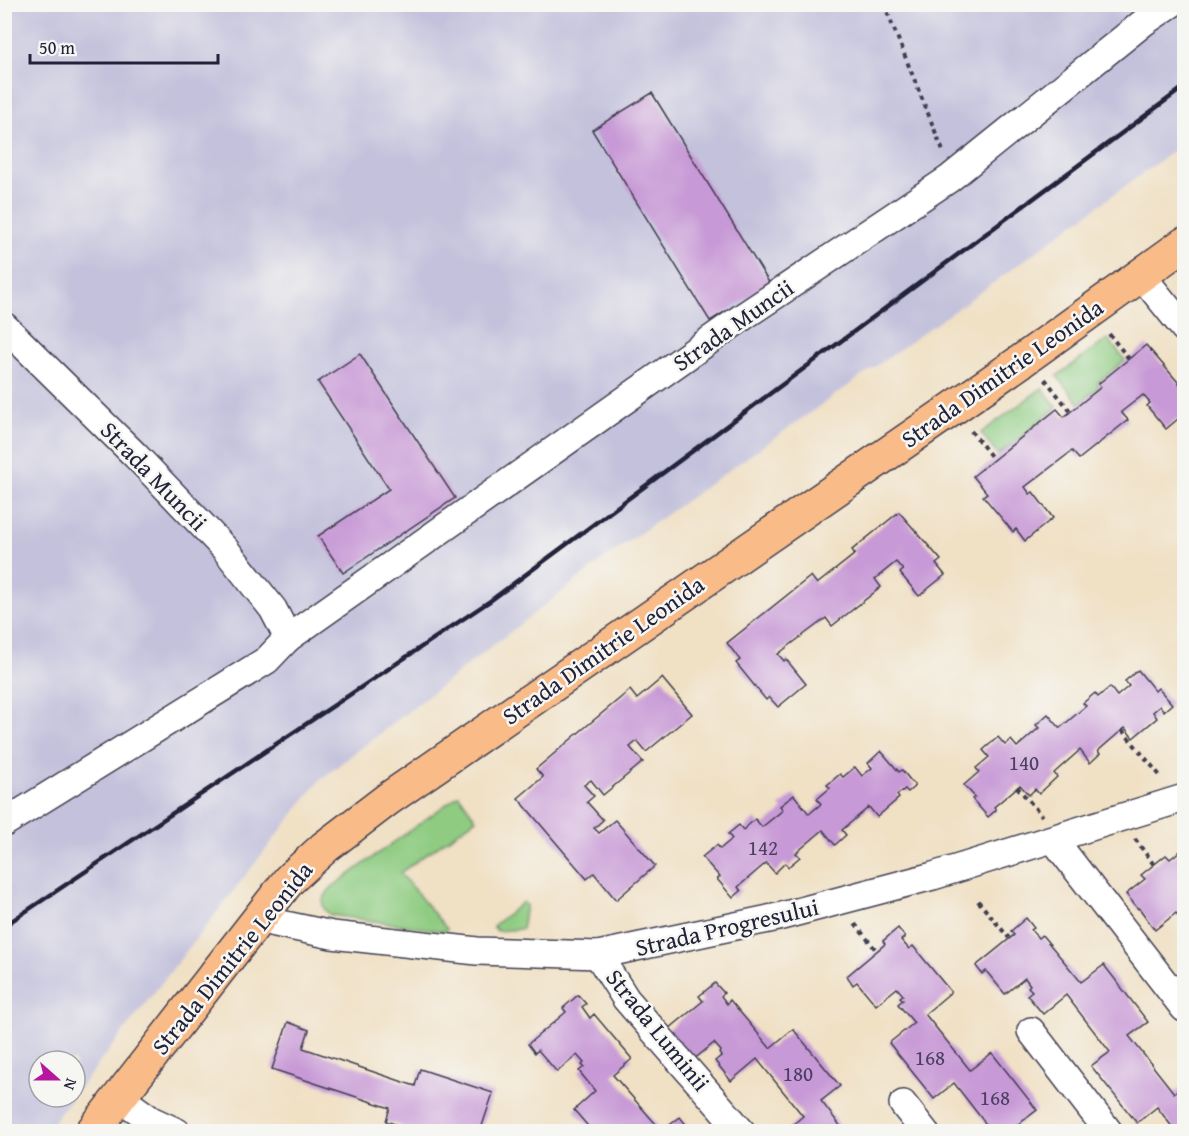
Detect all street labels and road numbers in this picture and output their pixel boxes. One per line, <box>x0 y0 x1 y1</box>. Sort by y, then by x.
street label: Strada Muncii <box>665 270 801 380</box>
street label: Strada Dimitrie Leonida <box>894 290 1111 456</box>
street label: Strada Muncii <box>92 413 216 539</box>
street label: Strada Dimitrie Leonida <box>495 567 712 733</box>
street label: Strada Dimitrie Leonida <box>143 853 321 1062</box>
street label: Strada Progresului <box>632 889 822 965</box>
street label: Strada Luminii <box>598 961 719 1099</box>

